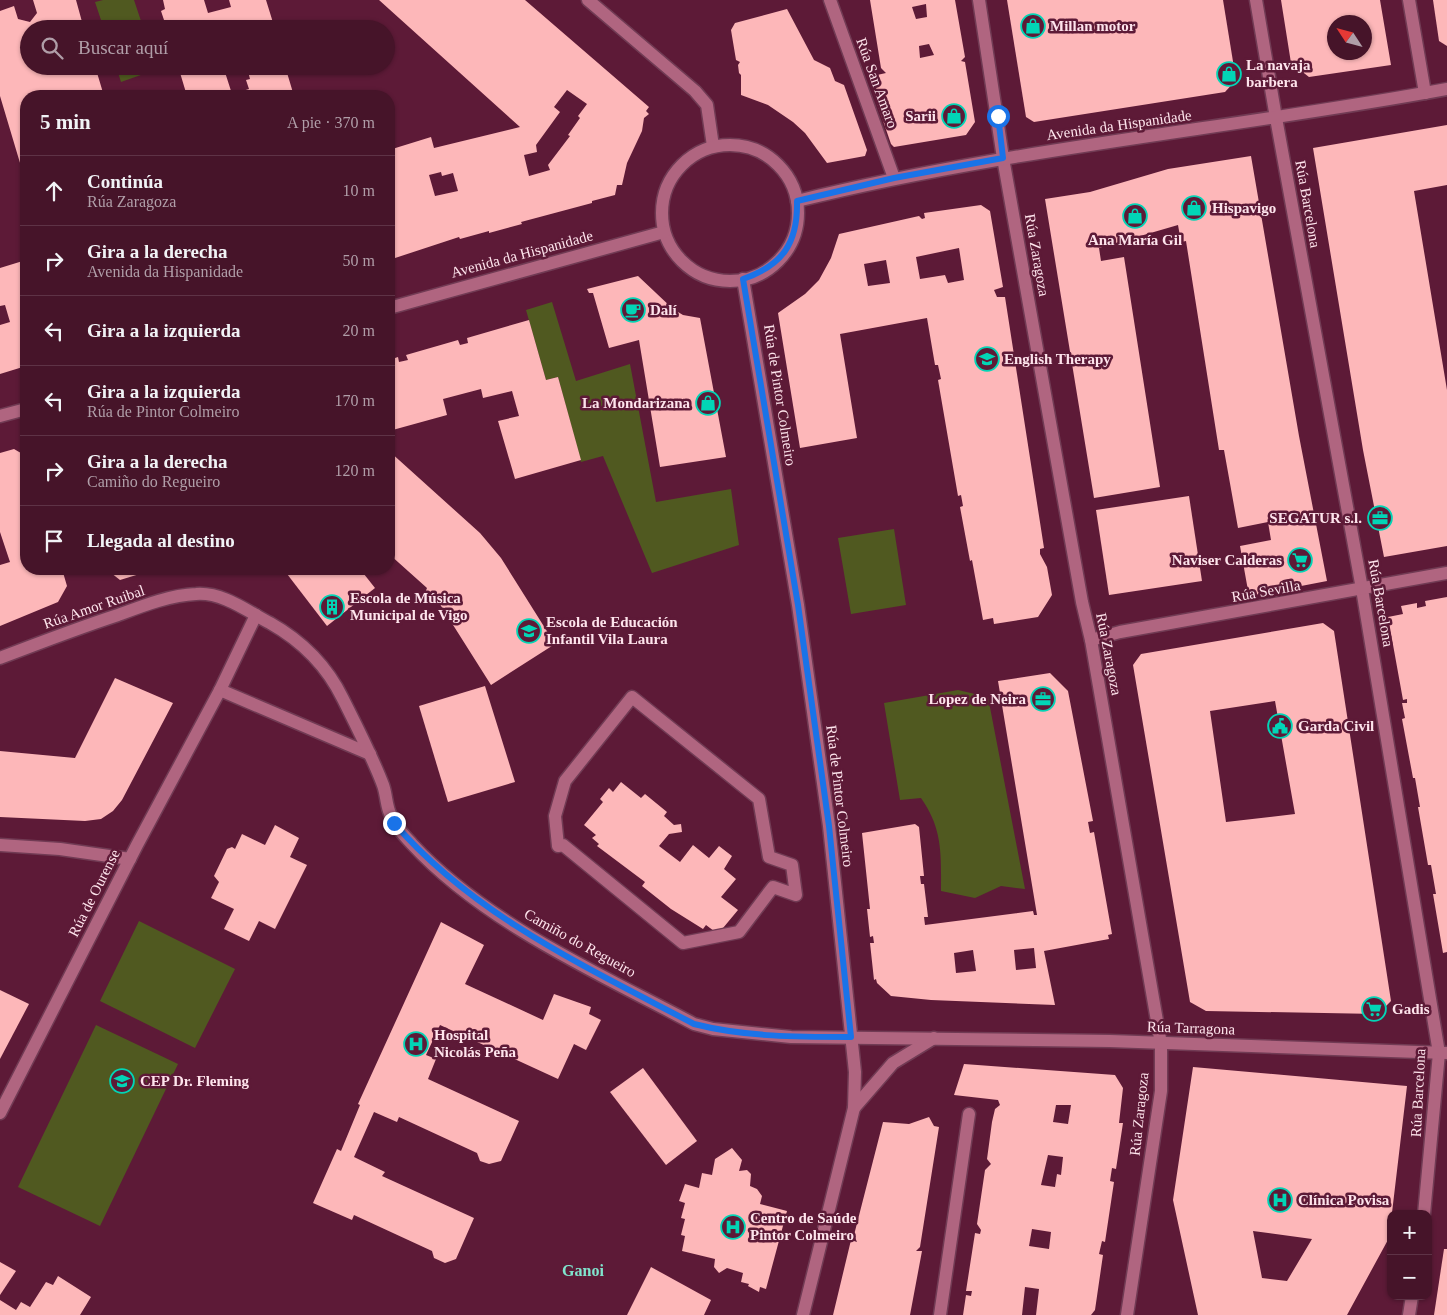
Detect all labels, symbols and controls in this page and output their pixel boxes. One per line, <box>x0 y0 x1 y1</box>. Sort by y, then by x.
shop icon: Millan motor <box>1020 13 1046 39</box>
north arrow <box>1327 15 1372 60</box>
place label: Millan motor <box>1050 18 1136 34</box>
search box <box>20 20 395 75</box>
icon: search <box>38 34 66 62</box>
street label: Rúa San Amaro <box>853 36 901 130</box>
text: Buscar aquí <box>78 37 168 58</box>
place label: La navaja barbera <box>1246 57 1311 90</box>
shop icon: La navaja barbera <box>1216 61 1242 87</box>
shop icon: Sarii <box>941 103 967 129</box>
route start <box>987 105 1010 128</box>
street label: Avenida da Hispanidade <box>1045 107 1193 143</box>
place label: Sarii <box>905 108 936 124</box>
text: 5 min <box>40 110 91 134</box>
text: A pie · 370 m <box>287 114 375 131</box>
street label: Rúa Barcelona <box>1292 159 1324 249</box>
text: Continúa <box>87 171 163 192</box>
icon: ahead <box>40 177 68 205</box>
text: 10 m <box>343 182 375 199</box>
text: Rúa Zaragoza <box>87 193 176 210</box>
shop icon: Hispavigo <box>1181 195 1207 221</box>
place label: Hispavigo <box>1212 200 1276 216</box>
shop icon: Ana María Gil <box>1122 203 1148 229</box>
street label: Rúa Zaragoza <box>1022 212 1052 298</box>
street label: Avenida da Hispanidade <box>449 227 595 281</box>
place label: Ana María Gil <box>1088 232 1182 248</box>
text: Gira a la derecha <box>87 241 228 262</box>
icon: right <box>40 247 68 275</box>
text: 50 m <box>343 252 375 269</box>
text: Avenida da Hispanidade <box>87 263 243 280</box>
cafe icon: Dalí <box>620 297 646 323</box>
place label: Dalí <box>650 302 678 318</box>
icon: left <box>40 317 68 345</box>
text: Gira a la izquierda <box>87 320 241 341</box>
text: 20 m <box>343 322 375 339</box>
street label: Rúa de Pintor Colmeiro <box>761 323 799 467</box>
school or university icon: English Therapy <box>974 346 1000 372</box>
place label: English Therapy <box>1004 351 1111 367</box>
text: Gira a la izquierda <box>87 381 241 402</box>
icon: left <box>40 387 68 415</box>
shop icon: La Mondarizana <box>695 390 721 416</box>
text: 170 m <box>335 392 375 409</box>
place label: La Mondarizana <box>582 395 690 411</box>
text: Rúa de Pintor Colmeiro <box>87 403 239 420</box>
text: Gira a la derecha <box>87 451 228 472</box>
icon: right <box>40 457 68 485</box>
text: 120 m <box>335 462 375 479</box>
text: Camiño do Regueiro <box>87 473 220 490</box>
office icon: SEGATUR s.l. <box>1367 505 1393 531</box>
place label: SEGATUR s.l. <box>1269 510 1362 526</box>
icon: arrive <box>40 527 68 555</box>
text: Llegada al destino <box>87 530 235 551</box>
supermarket icon: Naviser Calderas <box>1287 547 1313 573</box>
place label: Naviser Calderas <box>1172 552 1282 568</box>
street label: Rúa Barcelona <box>1365 558 1397 648</box>
street label: Rúa Sevilla <box>1230 577 1302 605</box>
street label: Rúa Amor Ruibal <box>41 582 147 632</box>
place label: Escola de Música Municipal de Vigo <box>350 590 468 623</box>
building icon: Escola de Música Municipal de Vigo <box>319 594 345 620</box>
street label: Rúa Zaragoza <box>1093 611 1125 697</box>
place label: Escola de Educación Infantil Vila Laura <box>546 614 678 647</box>
school or university icon: Escola de Educación Infantil Vila Laura <box>516 618 542 644</box>
office icon: Lopez de Neira <box>1030 686 1056 712</box>
place label: Lopez de Neira <box>929 691 1026 707</box>
public building icon: Garda Civil <box>1267 713 1293 739</box>
place label: Garda Civil <box>1298 718 1374 734</box>
street label: Rúa de Pintor Colmeiro <box>823 724 857 868</box>
route end <box>383 812 406 835</box>
street label: Rúa de Ourense <box>65 846 123 939</box>
street label: Camiño do Regueiro <box>521 906 639 980</box>
supermarket icon: Gadis <box>1361 996 1387 1022</box>
place label: Gadis <box>1392 1001 1430 1017</box>
street label: Rúa Tarragona <box>1147 1018 1236 1038</box>
place label: Hospital Nicolás Peña <box>434 1027 517 1060</box>
hospital icon: Hospital Nicolás Peña <box>403 1031 429 1057</box>
street label: Rúa Barcelona <box>1408 1048 1428 1138</box>
school or university icon: CEP Dr. Fleming <box>109 1068 135 1094</box>
street label: Rúa Zaragoza <box>1127 1071 1151 1156</box>
place label: CEP Dr. Fleming <box>140 1073 250 1089</box>
hospital icon: Clínica Povisa <box>1267 1187 1293 1213</box>
place label: Clínica Povisa <box>1298 1192 1390 1208</box>
place label: Centro de Saúde Pintor Colmeiro <box>750 1210 857 1243</box>
map controls <box>1387 1210 1432 1300</box>
button: + <box>1387 1210 1432 1255</box>
hospital icon: Centro de Saúde Pintor Colmeiro <box>720 1214 746 1240</box>
button: − <box>1387 1255 1432 1300</box>
district label: Ganoi <box>562 1262 604 1279</box>

